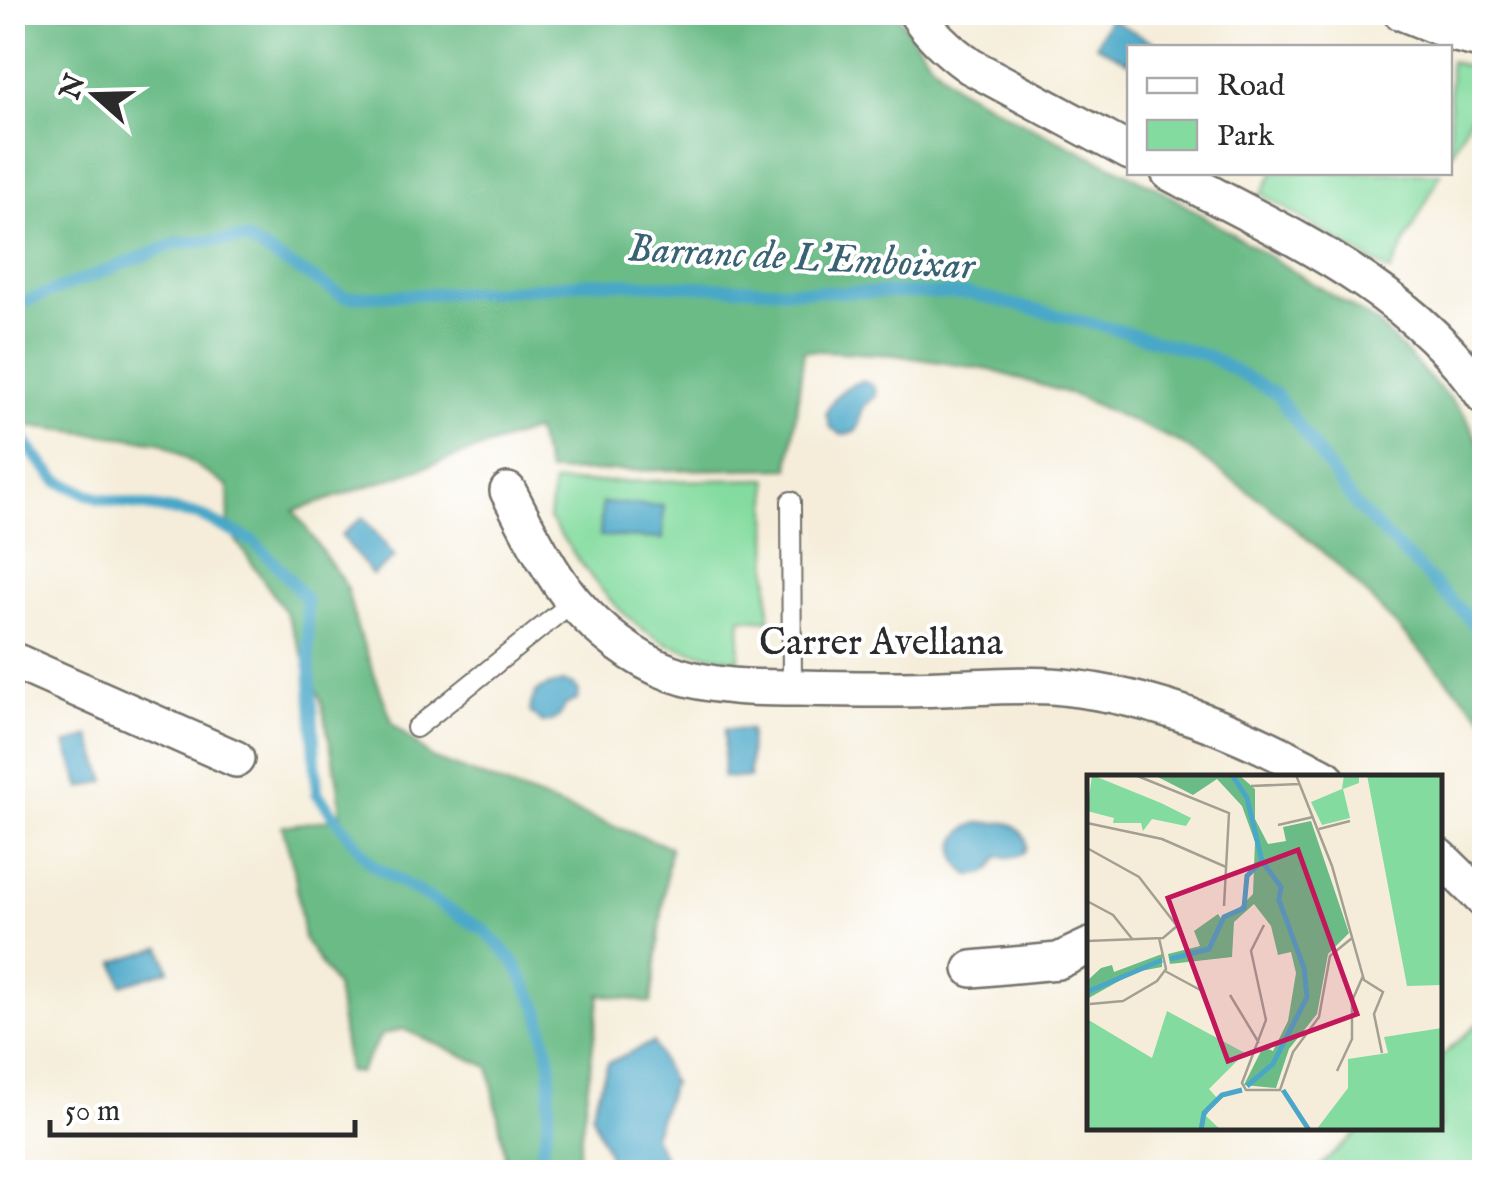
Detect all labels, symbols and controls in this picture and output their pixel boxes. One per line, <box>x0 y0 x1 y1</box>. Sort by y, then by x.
north arrow <box>45 45 145 145</box>
legend <box>1127 45 1452 175</box>
text: Road <box>1217 68 1286 106</box>
text: N <box>53 70 94 106</box>
text: Park <box>1217 118 1275 156</box>
water label: Barranc de L'Emboixar <box>626 224 978 294</box>
street label: Carrer Avellana <box>759 620 1004 668</box>
inset map <box>1087 775 1442 1130</box>
scale bar <box>50 1075 355 1137</box>
text: 50 m <box>65 1093 120 1131</box>

